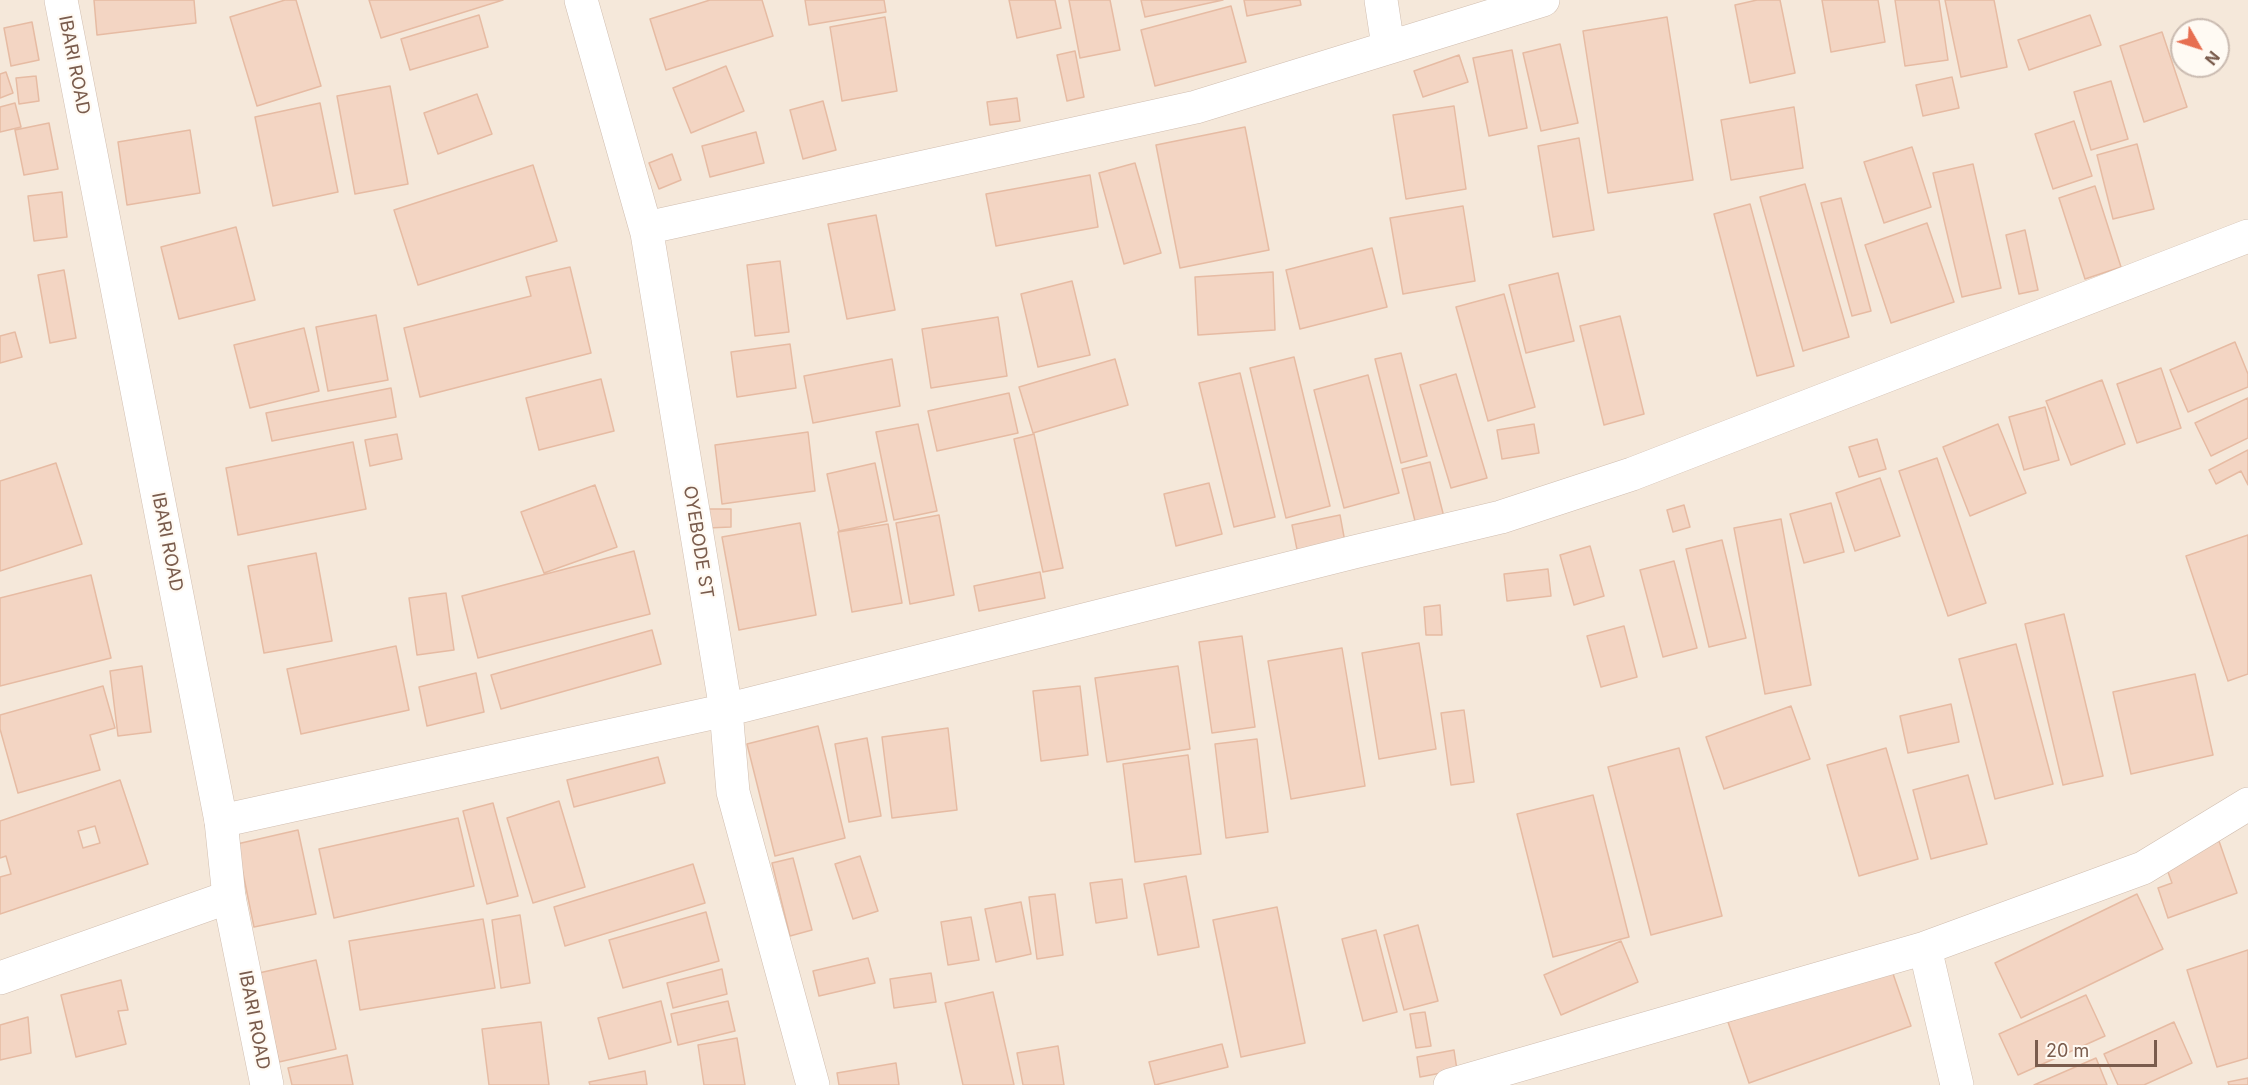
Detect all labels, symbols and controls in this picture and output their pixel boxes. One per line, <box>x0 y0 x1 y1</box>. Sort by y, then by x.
street label: IBARI ROAD <box>54 14 94 116</box>
north arrow <box>2170 18 2230 78</box>
text: N <box>2201 47 2224 69</box>
street label: OYEBODE ST <box>678 484 718 600</box>
street label: IBARI ROAD <box>147 491 187 593</box>
street label: IBARI ROAD <box>234 969 274 1071</box>
scale bar <box>2038 1028 2160 1066</box>
text: 20 m <box>2046 1040 2089 1061</box>

